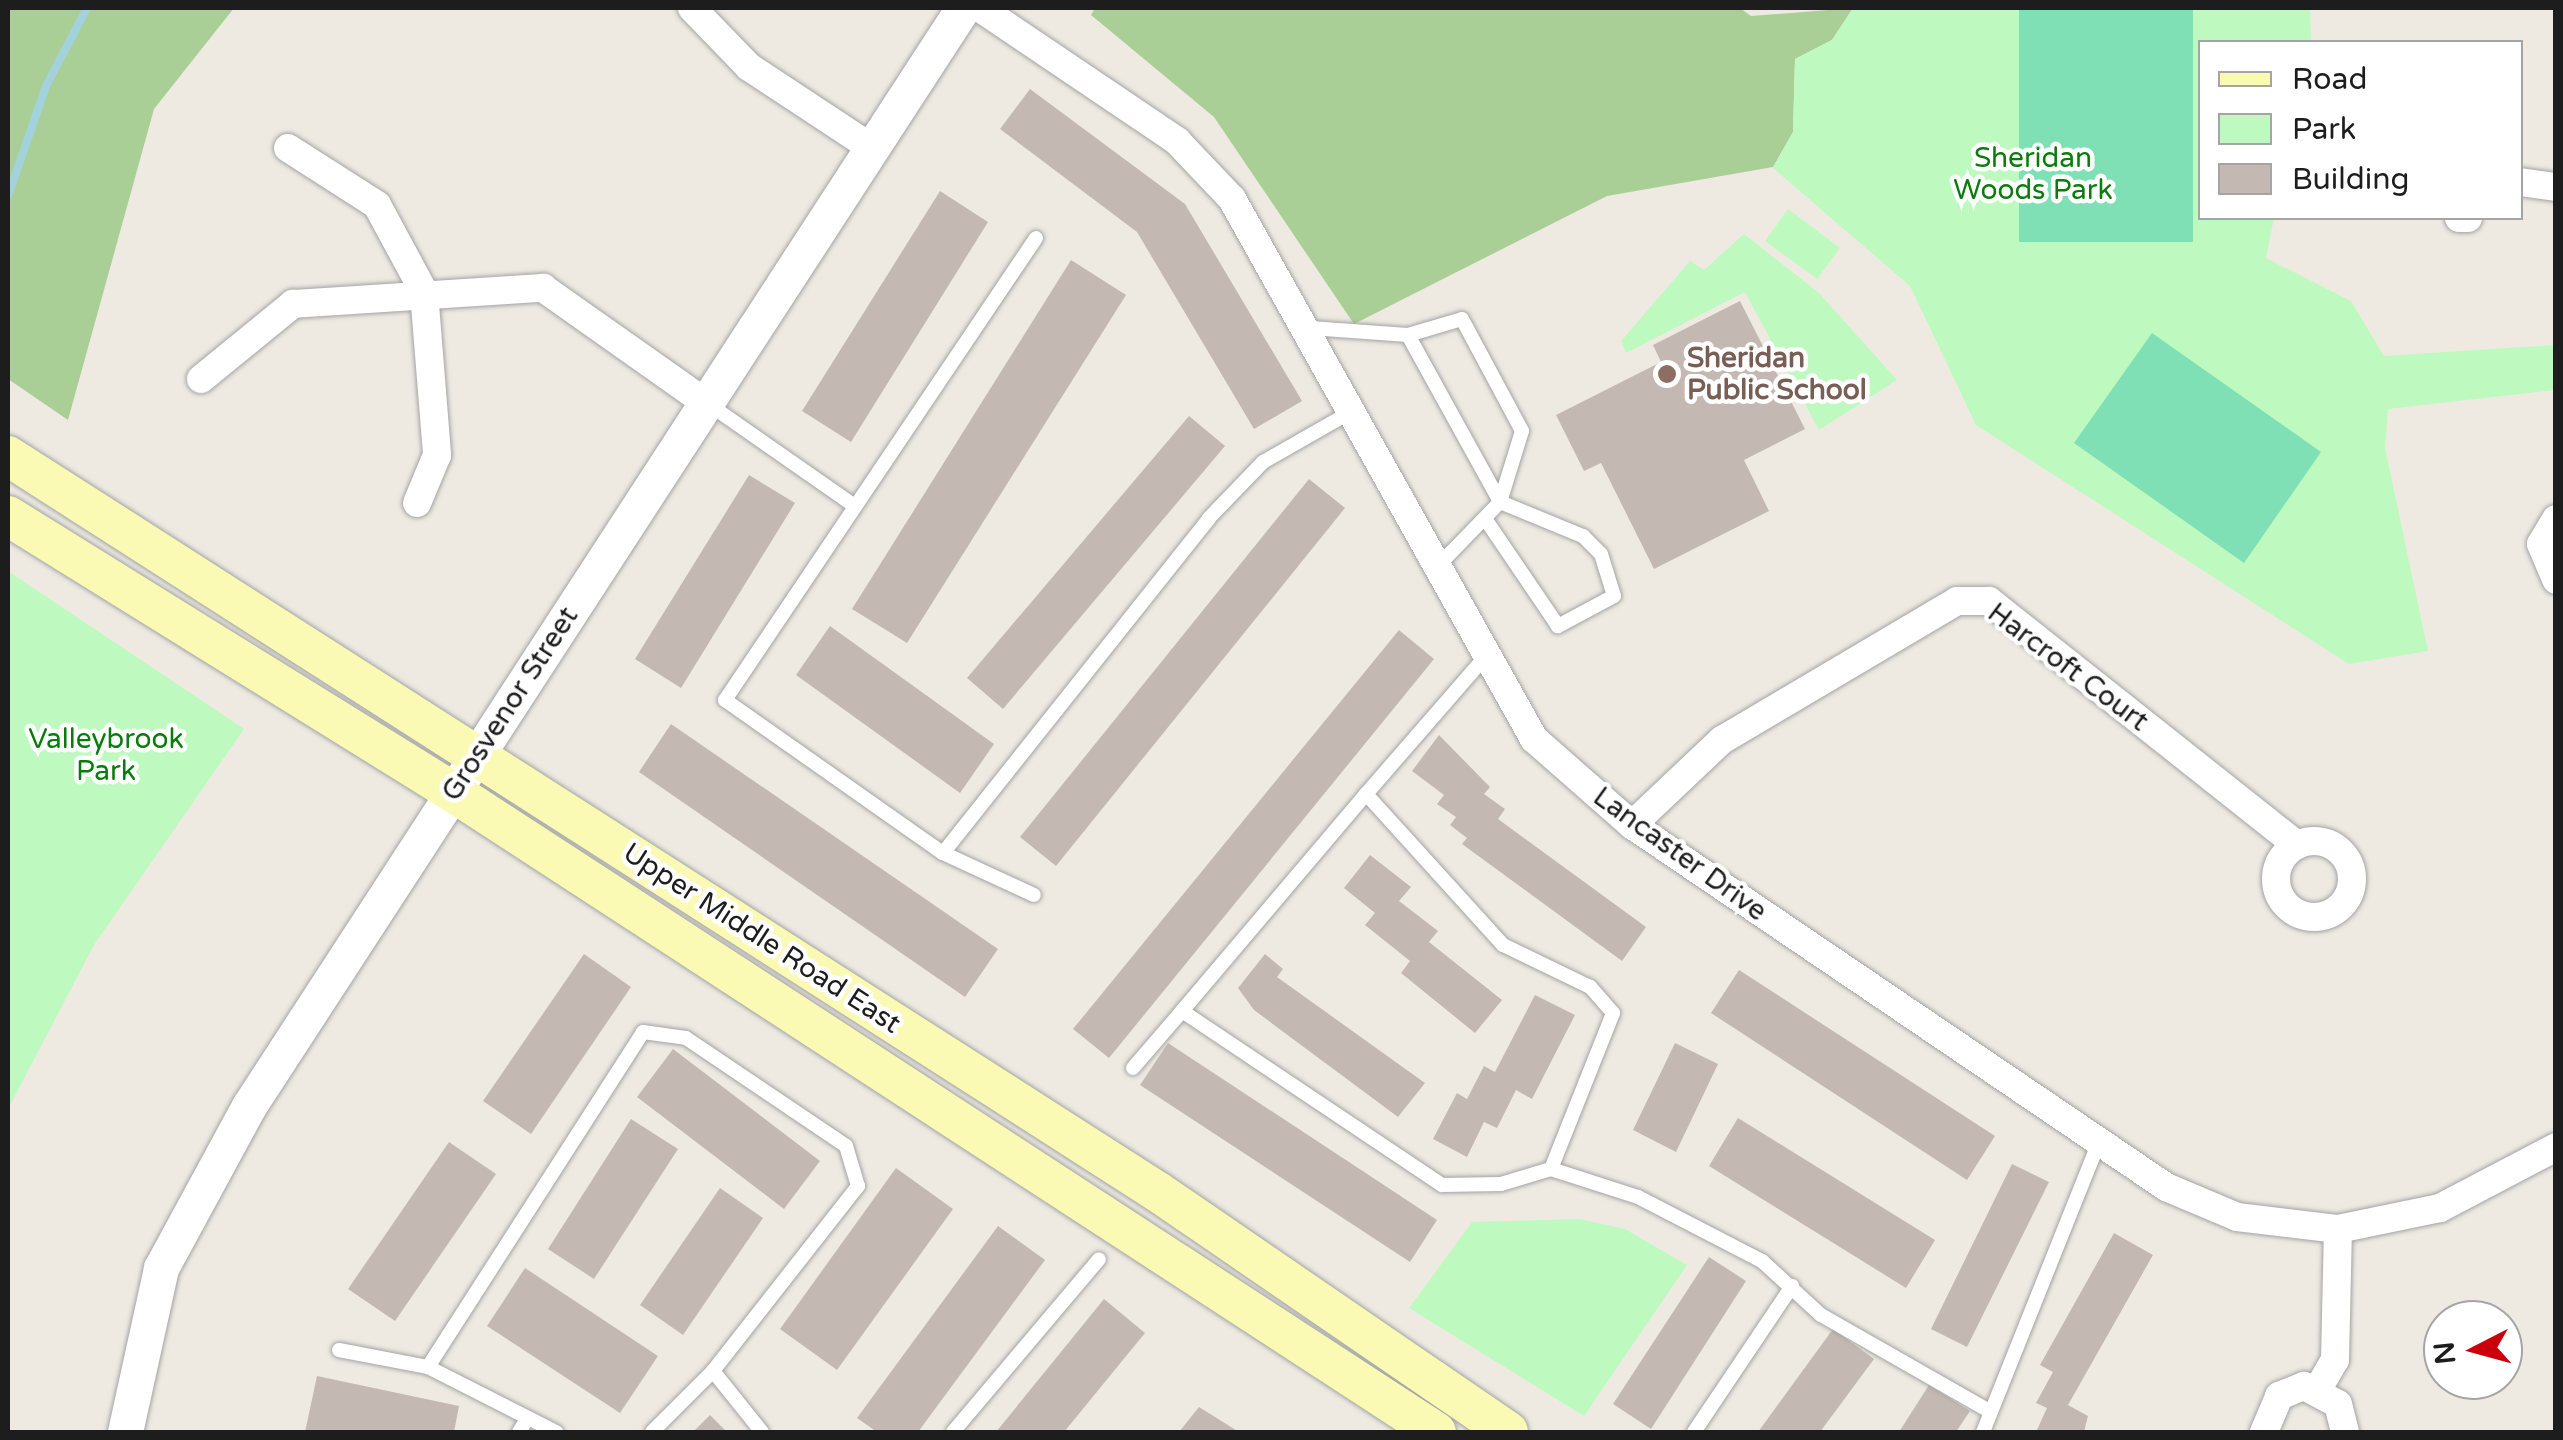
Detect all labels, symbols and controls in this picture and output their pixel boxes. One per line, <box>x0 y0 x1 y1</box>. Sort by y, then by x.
legend <box>2198 40 2523 220</box>
text: Road <box>2292 61 2367 98</box>
text: Park <box>2292 111 2356 148</box>
park label: Sheridan Woods Park <box>1953 141 2113 207</box>
text: Building <box>2292 161 2409 198</box>
place label: Sheridan Public School <box>1687 341 1867 407</box>
marker: Sheridan Public School <box>1656 363 1678 385</box>
street label: Harcroft Court <box>1981 596 2155 738</box>
street label: Grosvenor Street <box>435 601 585 807</box>
park label: Valleybrook Park <box>28 722 184 788</box>
street label: Lancaster Drive <box>1587 780 1773 928</box>
street label: Upper Middle Road East <box>617 836 907 1040</box>
north arrow <box>2423 1300 2523 1400</box>
text: N <box>2427 1340 2463 1366</box>

